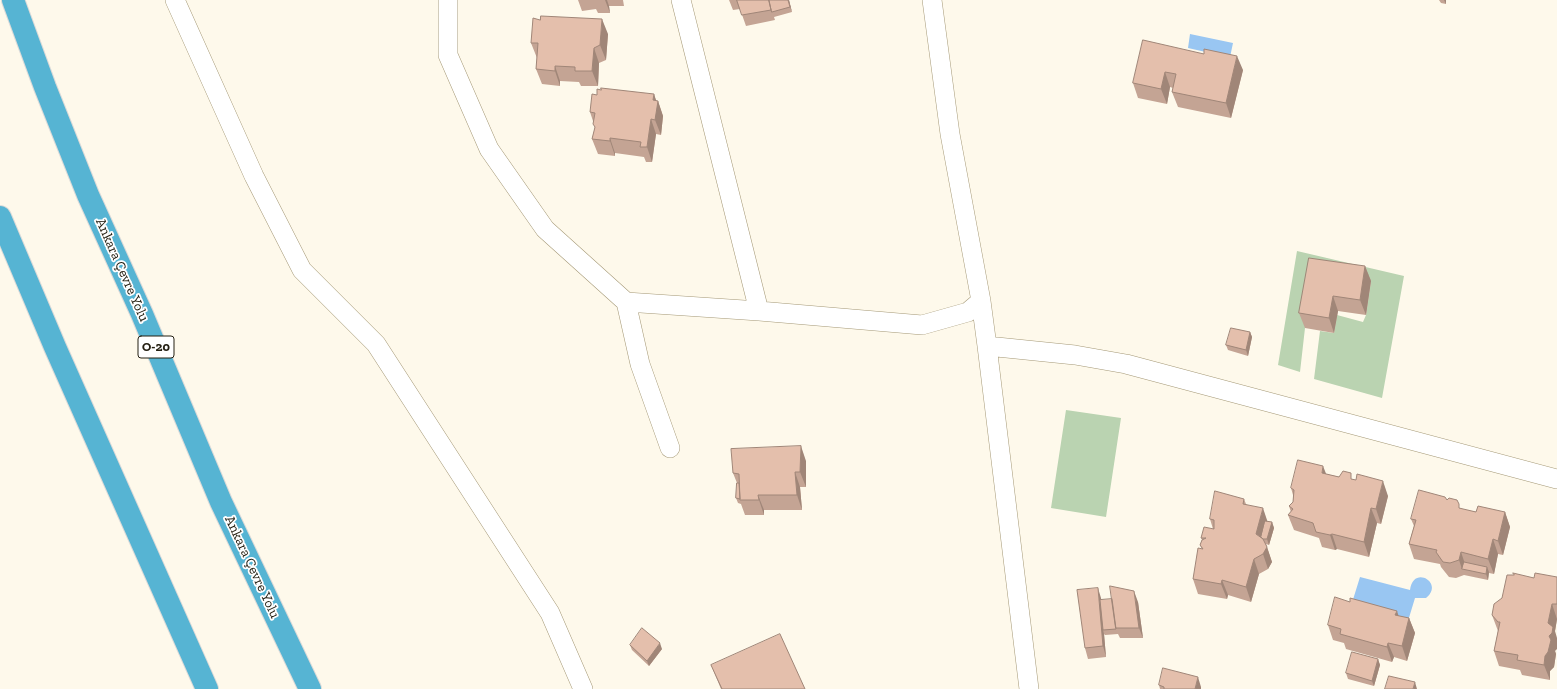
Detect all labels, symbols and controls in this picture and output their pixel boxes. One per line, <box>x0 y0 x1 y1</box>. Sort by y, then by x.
street label: Ankara Çevre Yolu <box>92 216 152 324</box>
road number: O-20 <box>138 336 174 358</box>
street label: Ankara Çevre Yolu <box>221 513 283 621</box>

